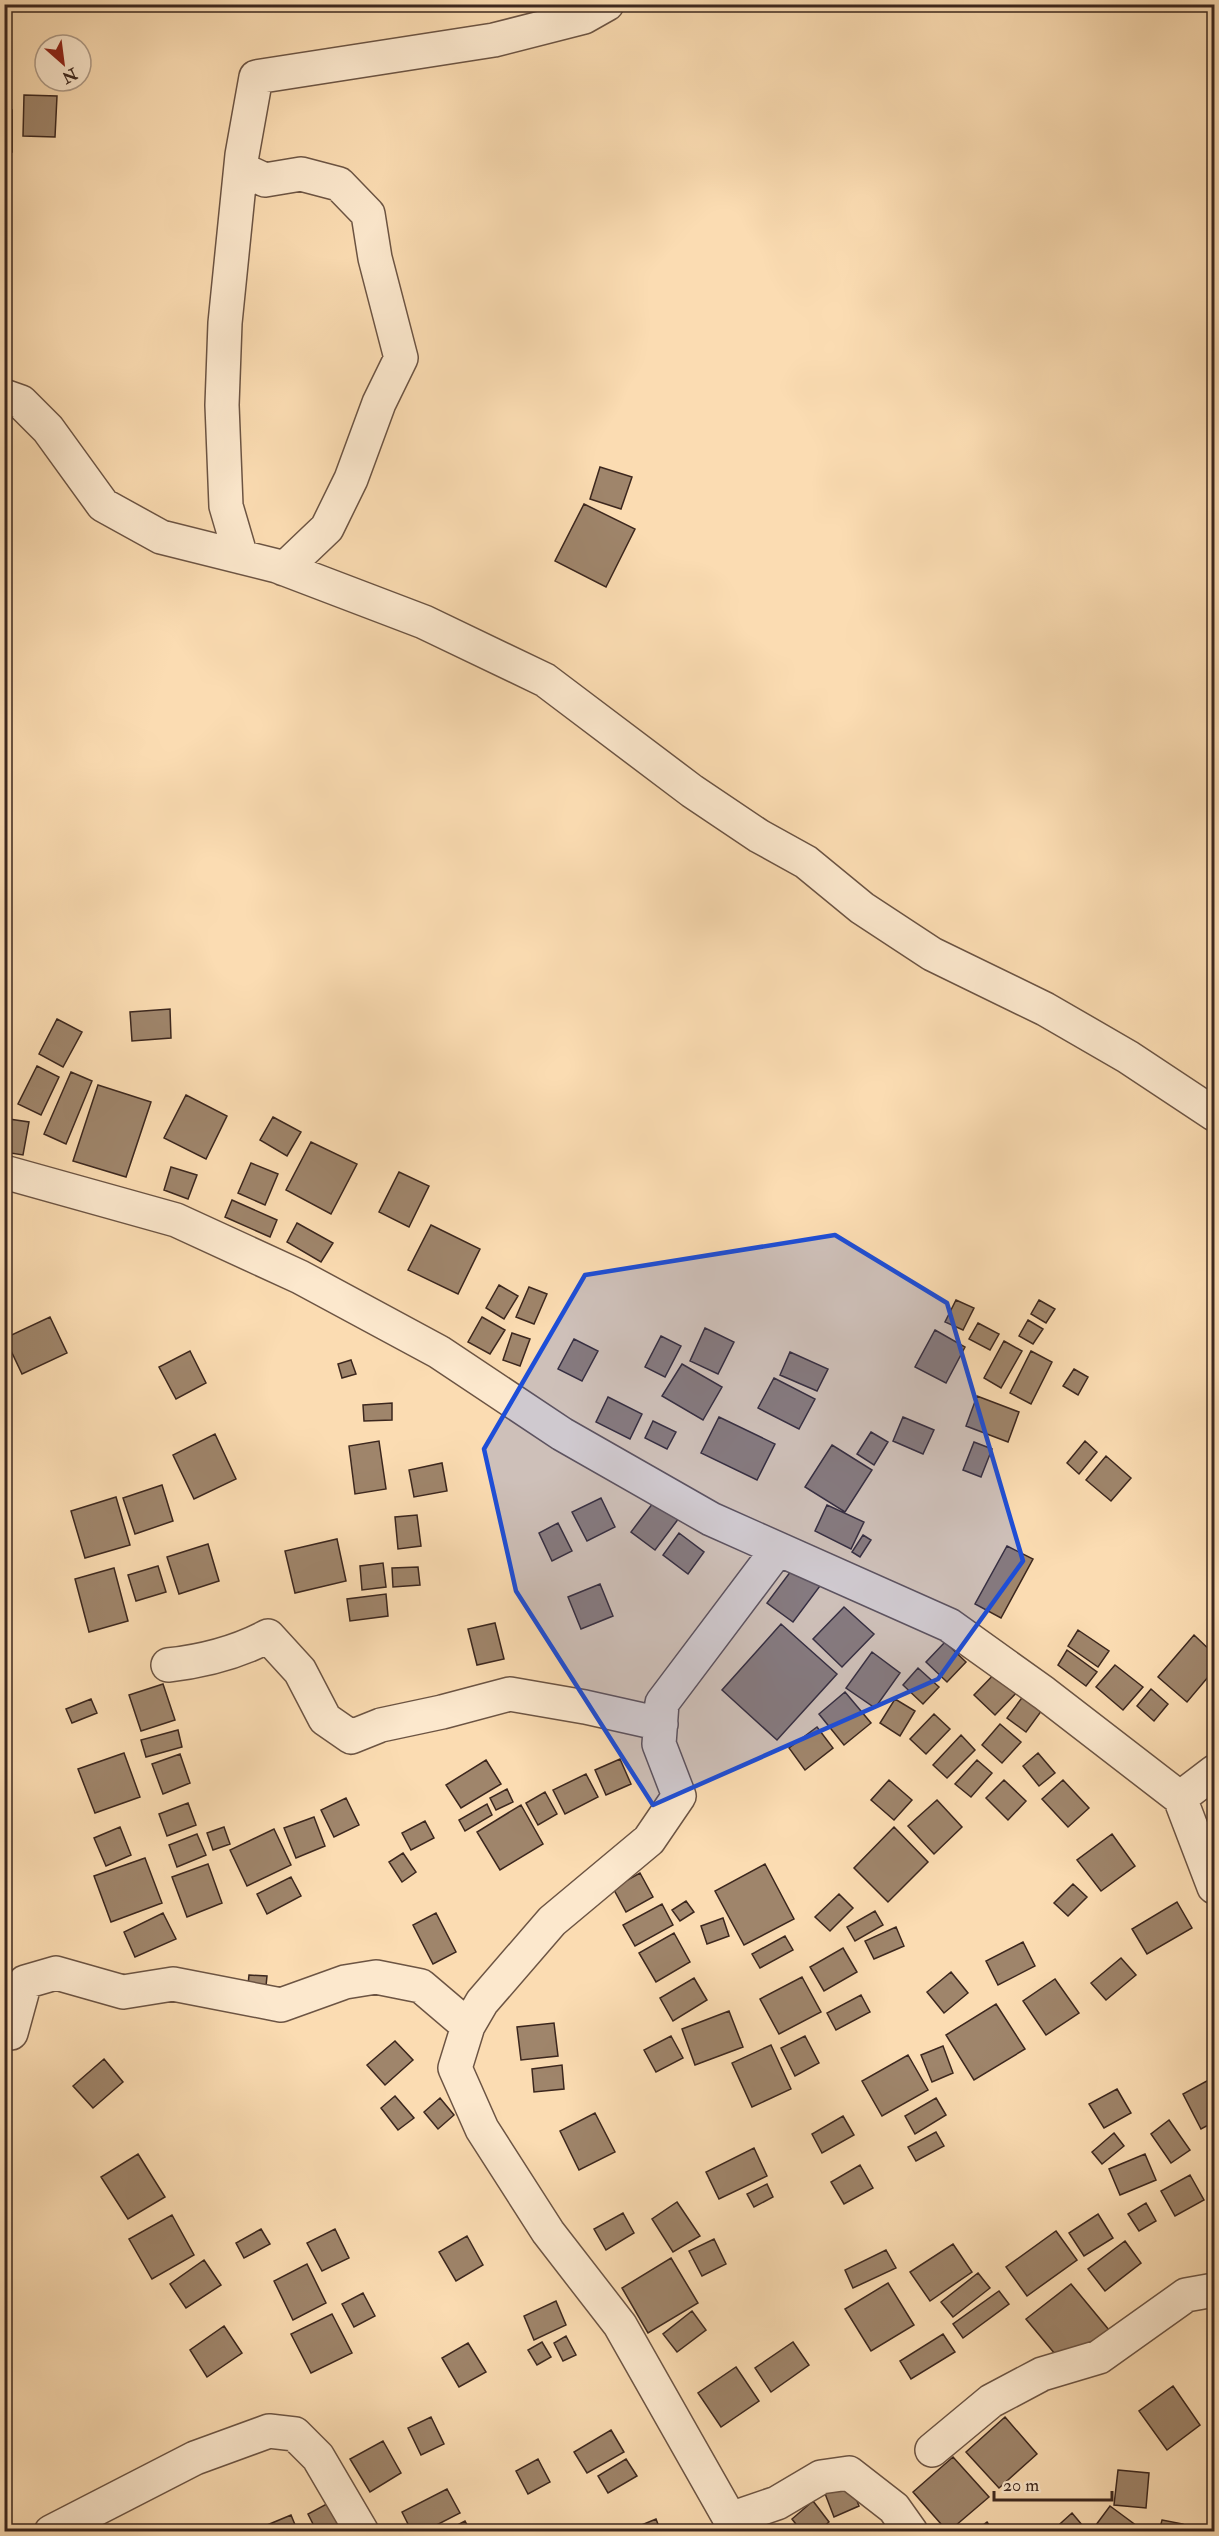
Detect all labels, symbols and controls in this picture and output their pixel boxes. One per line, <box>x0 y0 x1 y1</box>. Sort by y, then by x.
north arrow <box>33 33 93 93</box>
text: N <box>58 63 81 88</box>
scale bar <box>994 2464 1112 2502</box>
text: 20 m <box>1003 2474 1039 2497</box>

